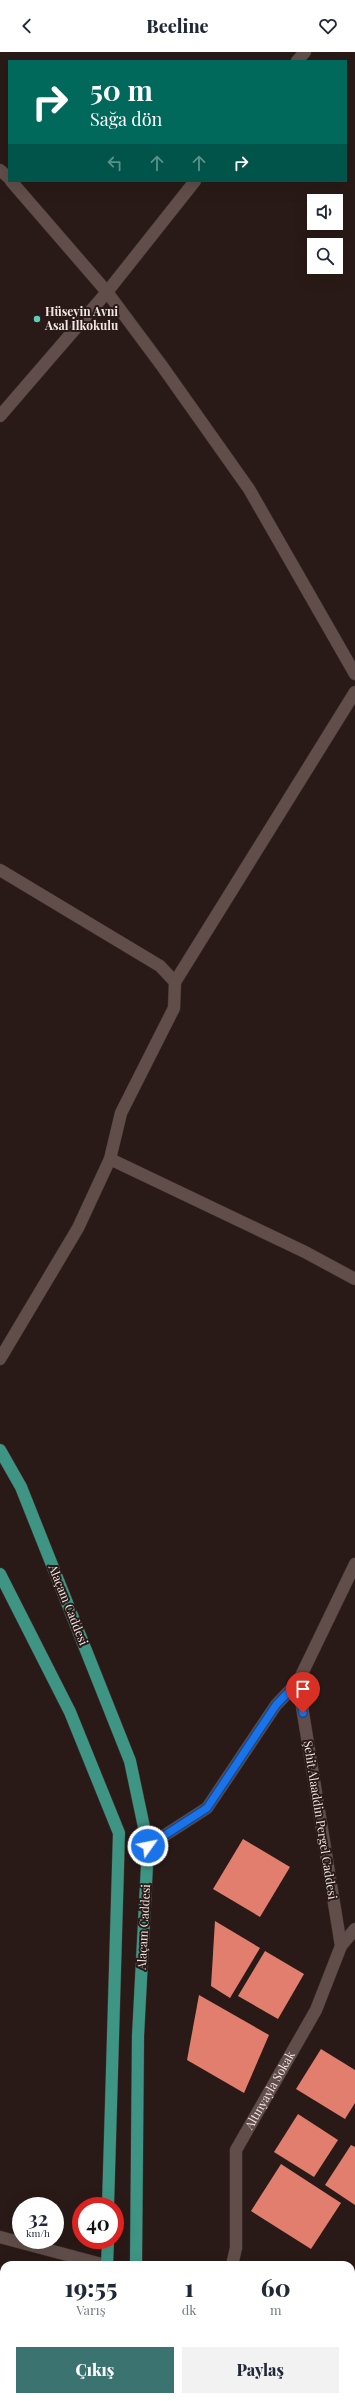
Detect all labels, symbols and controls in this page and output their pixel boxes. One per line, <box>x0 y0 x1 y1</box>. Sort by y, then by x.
text: Beeline <box>146 14 209 38</box>
icon: back <box>16 15 38 37</box>
icon: heart <box>317 15 339 37</box>
text: 50 m <box>90 71 153 108</box>
icon: right <box>24 76 76 128</box>
text: Sağa dön <box>90 107 162 131</box>
icon: left <box>104 152 126 174</box>
icon: ahead <box>146 152 168 174</box>
icon: ahead <box>188 152 210 174</box>
icon: right <box>230 152 252 174</box>
map controls <box>307 194 343 274</box>
button: sound <box>307 194 343 230</box>
button: search <box>307 238 343 274</box>
place label: Hüseyin Avni Asal İlkokulu <box>44 303 119 333</box>
marker: Hüseyin Avni Asal İlkokulu <box>32 314 42 324</box>
street label: Alaçam Caddesi <box>45 1561 93 1648</box>
pin <box>286 1672 320 1713</box>
icon: arrive <box>292 1678 314 1700</box>
street label: Şehit Alaaddin Pergel Caddesi <box>301 1739 342 1901</box>
position arrow <box>127 1825 169 1867</box>
street label: Alaçam Caddesi <box>133 1883 153 1971</box>
street label: Altınyayla Sokak <box>240 2048 298 2133</box>
speed limit sign: 40 <box>72 2197 124 2249</box>
text: 32 <box>28 2204 48 2231</box>
text: km/h <box>26 2226 50 2240</box>
text: 19:55 <box>64 2271 117 2303</box>
text: 1 <box>184 2271 194 2303</box>
text: 60 <box>261 2271 291 2303</box>
text: Varış <box>76 2301 105 2318</box>
text: dk <box>182 2301 196 2318</box>
text: m <box>270 2301 281 2318</box>
button: Çıkış <box>16 2347 174 2393</box>
button: Paylaş <box>182 2347 339 2393</box>

